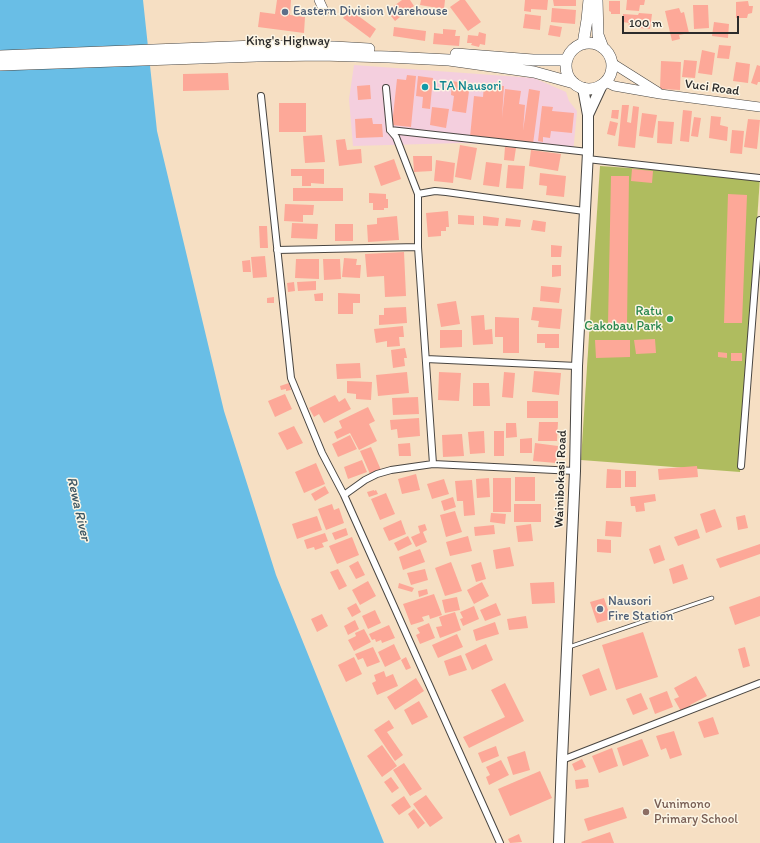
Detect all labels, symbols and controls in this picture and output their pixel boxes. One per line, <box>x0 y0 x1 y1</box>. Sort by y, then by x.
place label: Eastern Division Warehouse <box>293 4 448 20</box>
marker: Eastern Division Warehouse <box>280 7 290 17</box>
scale bar <box>624 8 741 34</box>
text: 100 m <box>629 16 662 30</box>
street label: King's Highway <box>246 34 330 50</box>
street label: Vuci Road <box>684 76 740 100</box>
place label: LTA Nausori <box>433 79 501 95</box>
marker: LTA Nausori <box>420 82 430 92</box>
place label: Ratu Cakobau Park <box>584 304 662 335</box>
marker: Ratu Cakobau Park <box>665 314 675 324</box>
street label: Wainibokasi Road <box>551 430 571 528</box>
water label: Rewa River <box>62 475 94 543</box>
place label: Nausori Fire Station <box>608 594 673 625</box>
marker: Nausori Fire Station <box>595 604 605 614</box>
place label: Vunimono Primary School <box>654 797 738 828</box>
marker: Vunimono Primary School <box>641 807 651 817</box>

